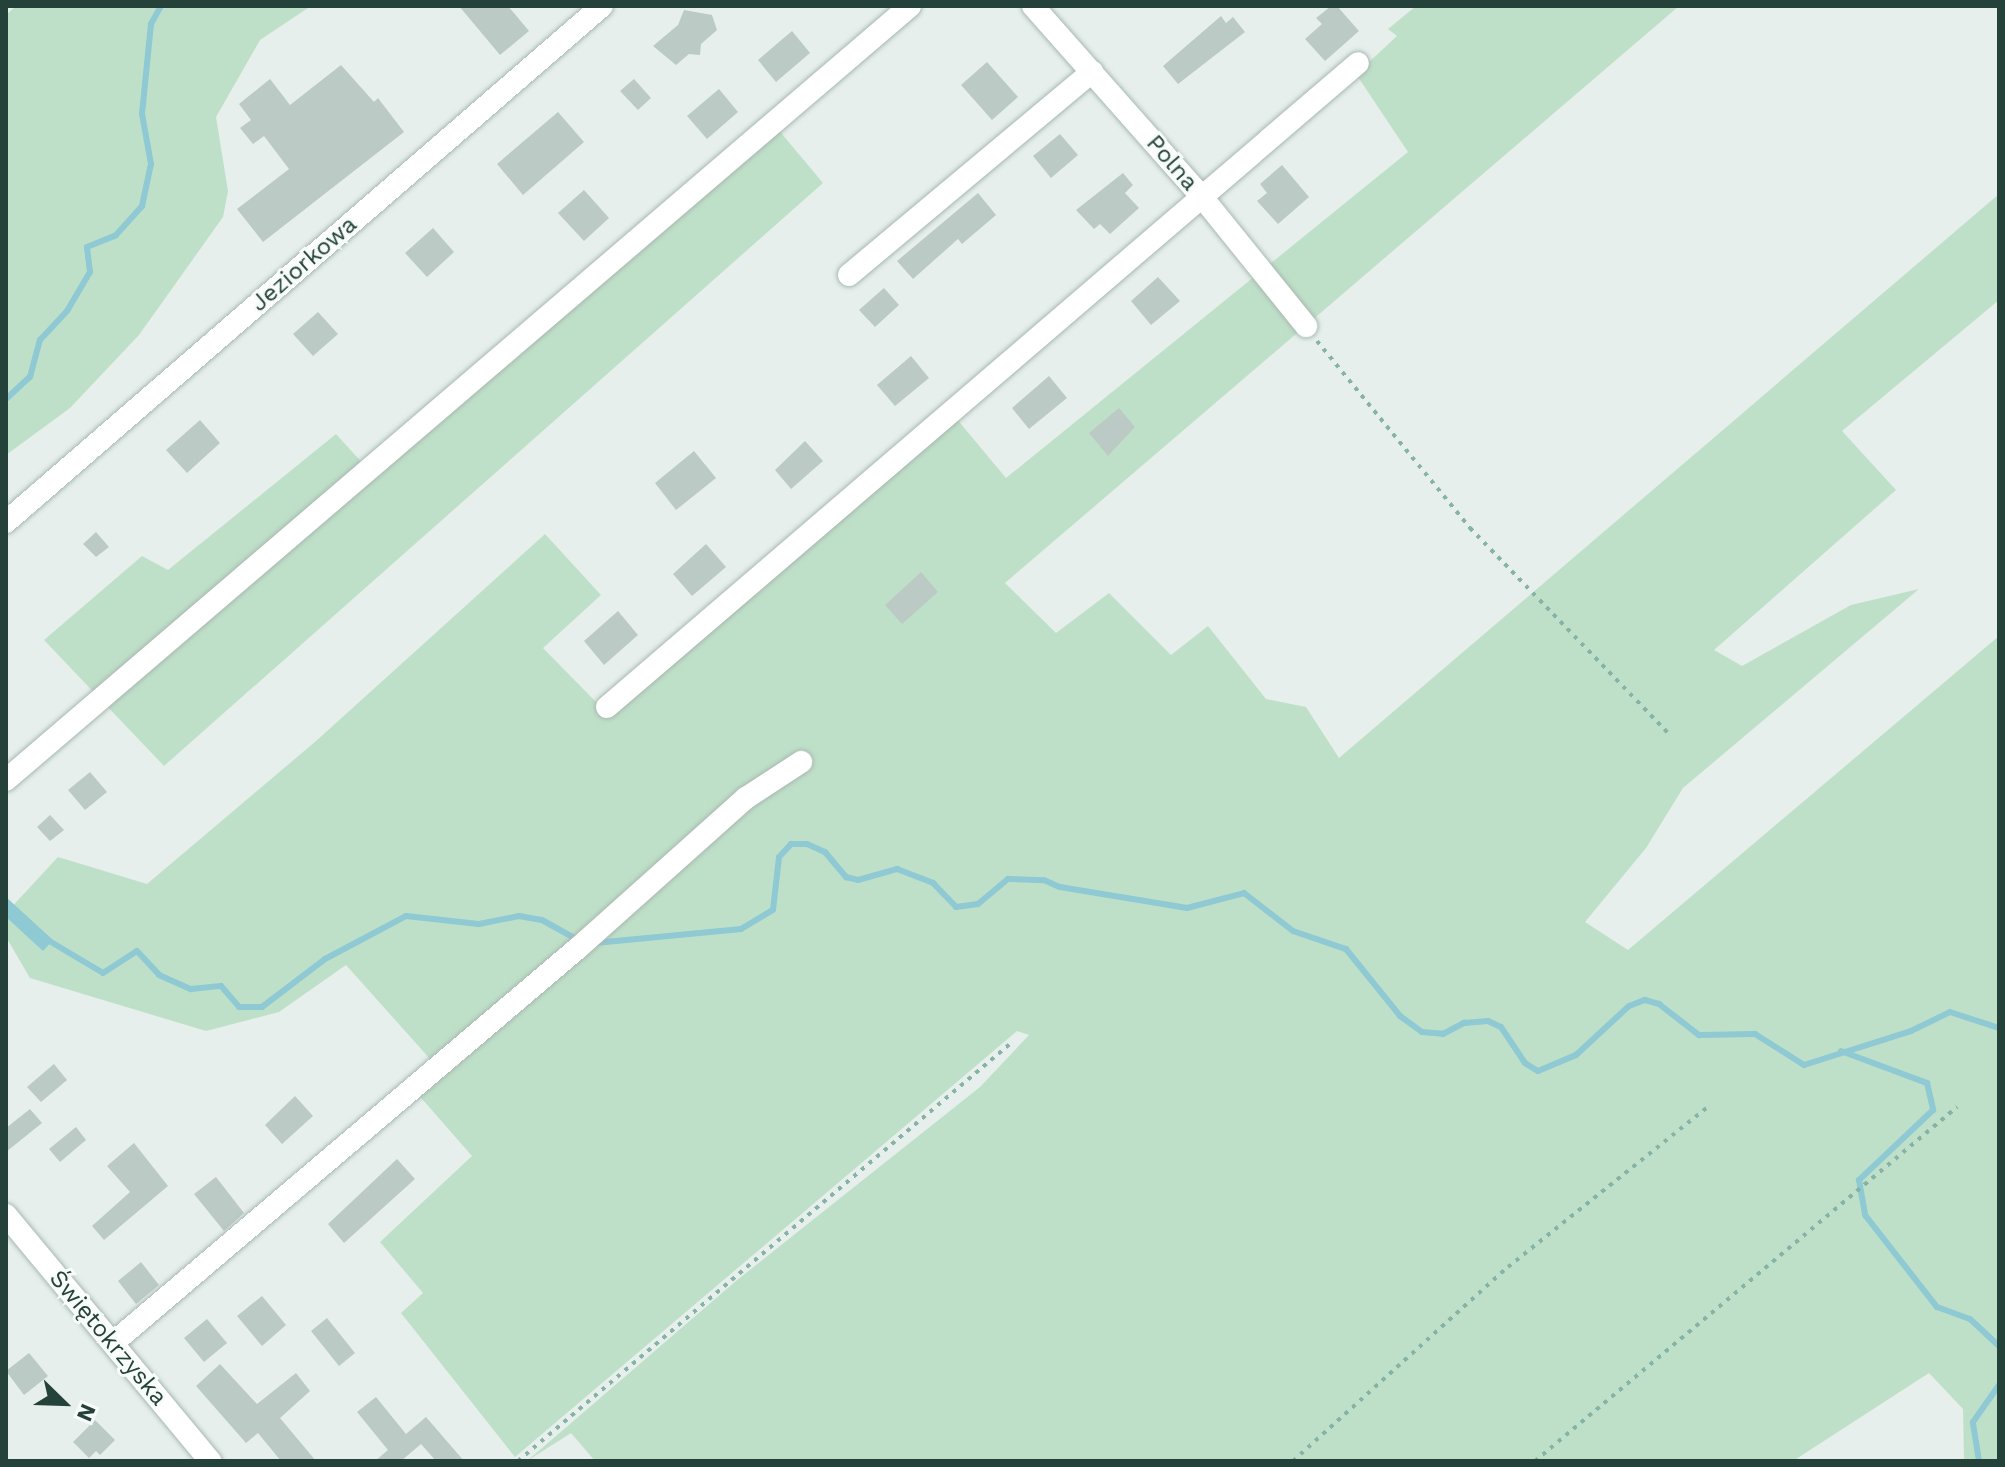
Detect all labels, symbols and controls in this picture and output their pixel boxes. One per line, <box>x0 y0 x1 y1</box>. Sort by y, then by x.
street label: Polna <box>1140 129 1204 197</box>
street label: Jeziorkowa <box>245 210 363 318</box>
street label: Świętokrzyska <box>43 1265 173 1411</box>
north arrow <box>24 1363 104 1443</box>
text: N <box>72 1400 101 1425</box>

